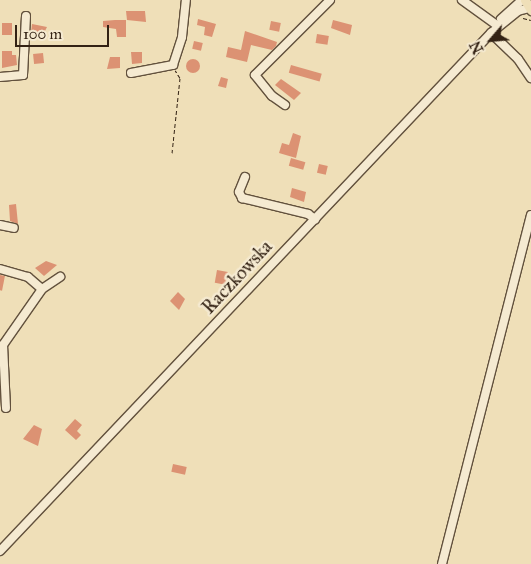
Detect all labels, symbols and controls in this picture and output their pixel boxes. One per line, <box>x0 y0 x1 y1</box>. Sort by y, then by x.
scale bar <box>18 15 111 47</box>
north arrow <box>466 15 516 65</box>
text: 100 m <box>23 25 62 43</box>
text: N <box>467 38 487 56</box>
street label: Raczkowska <box>197 235 277 319</box>

